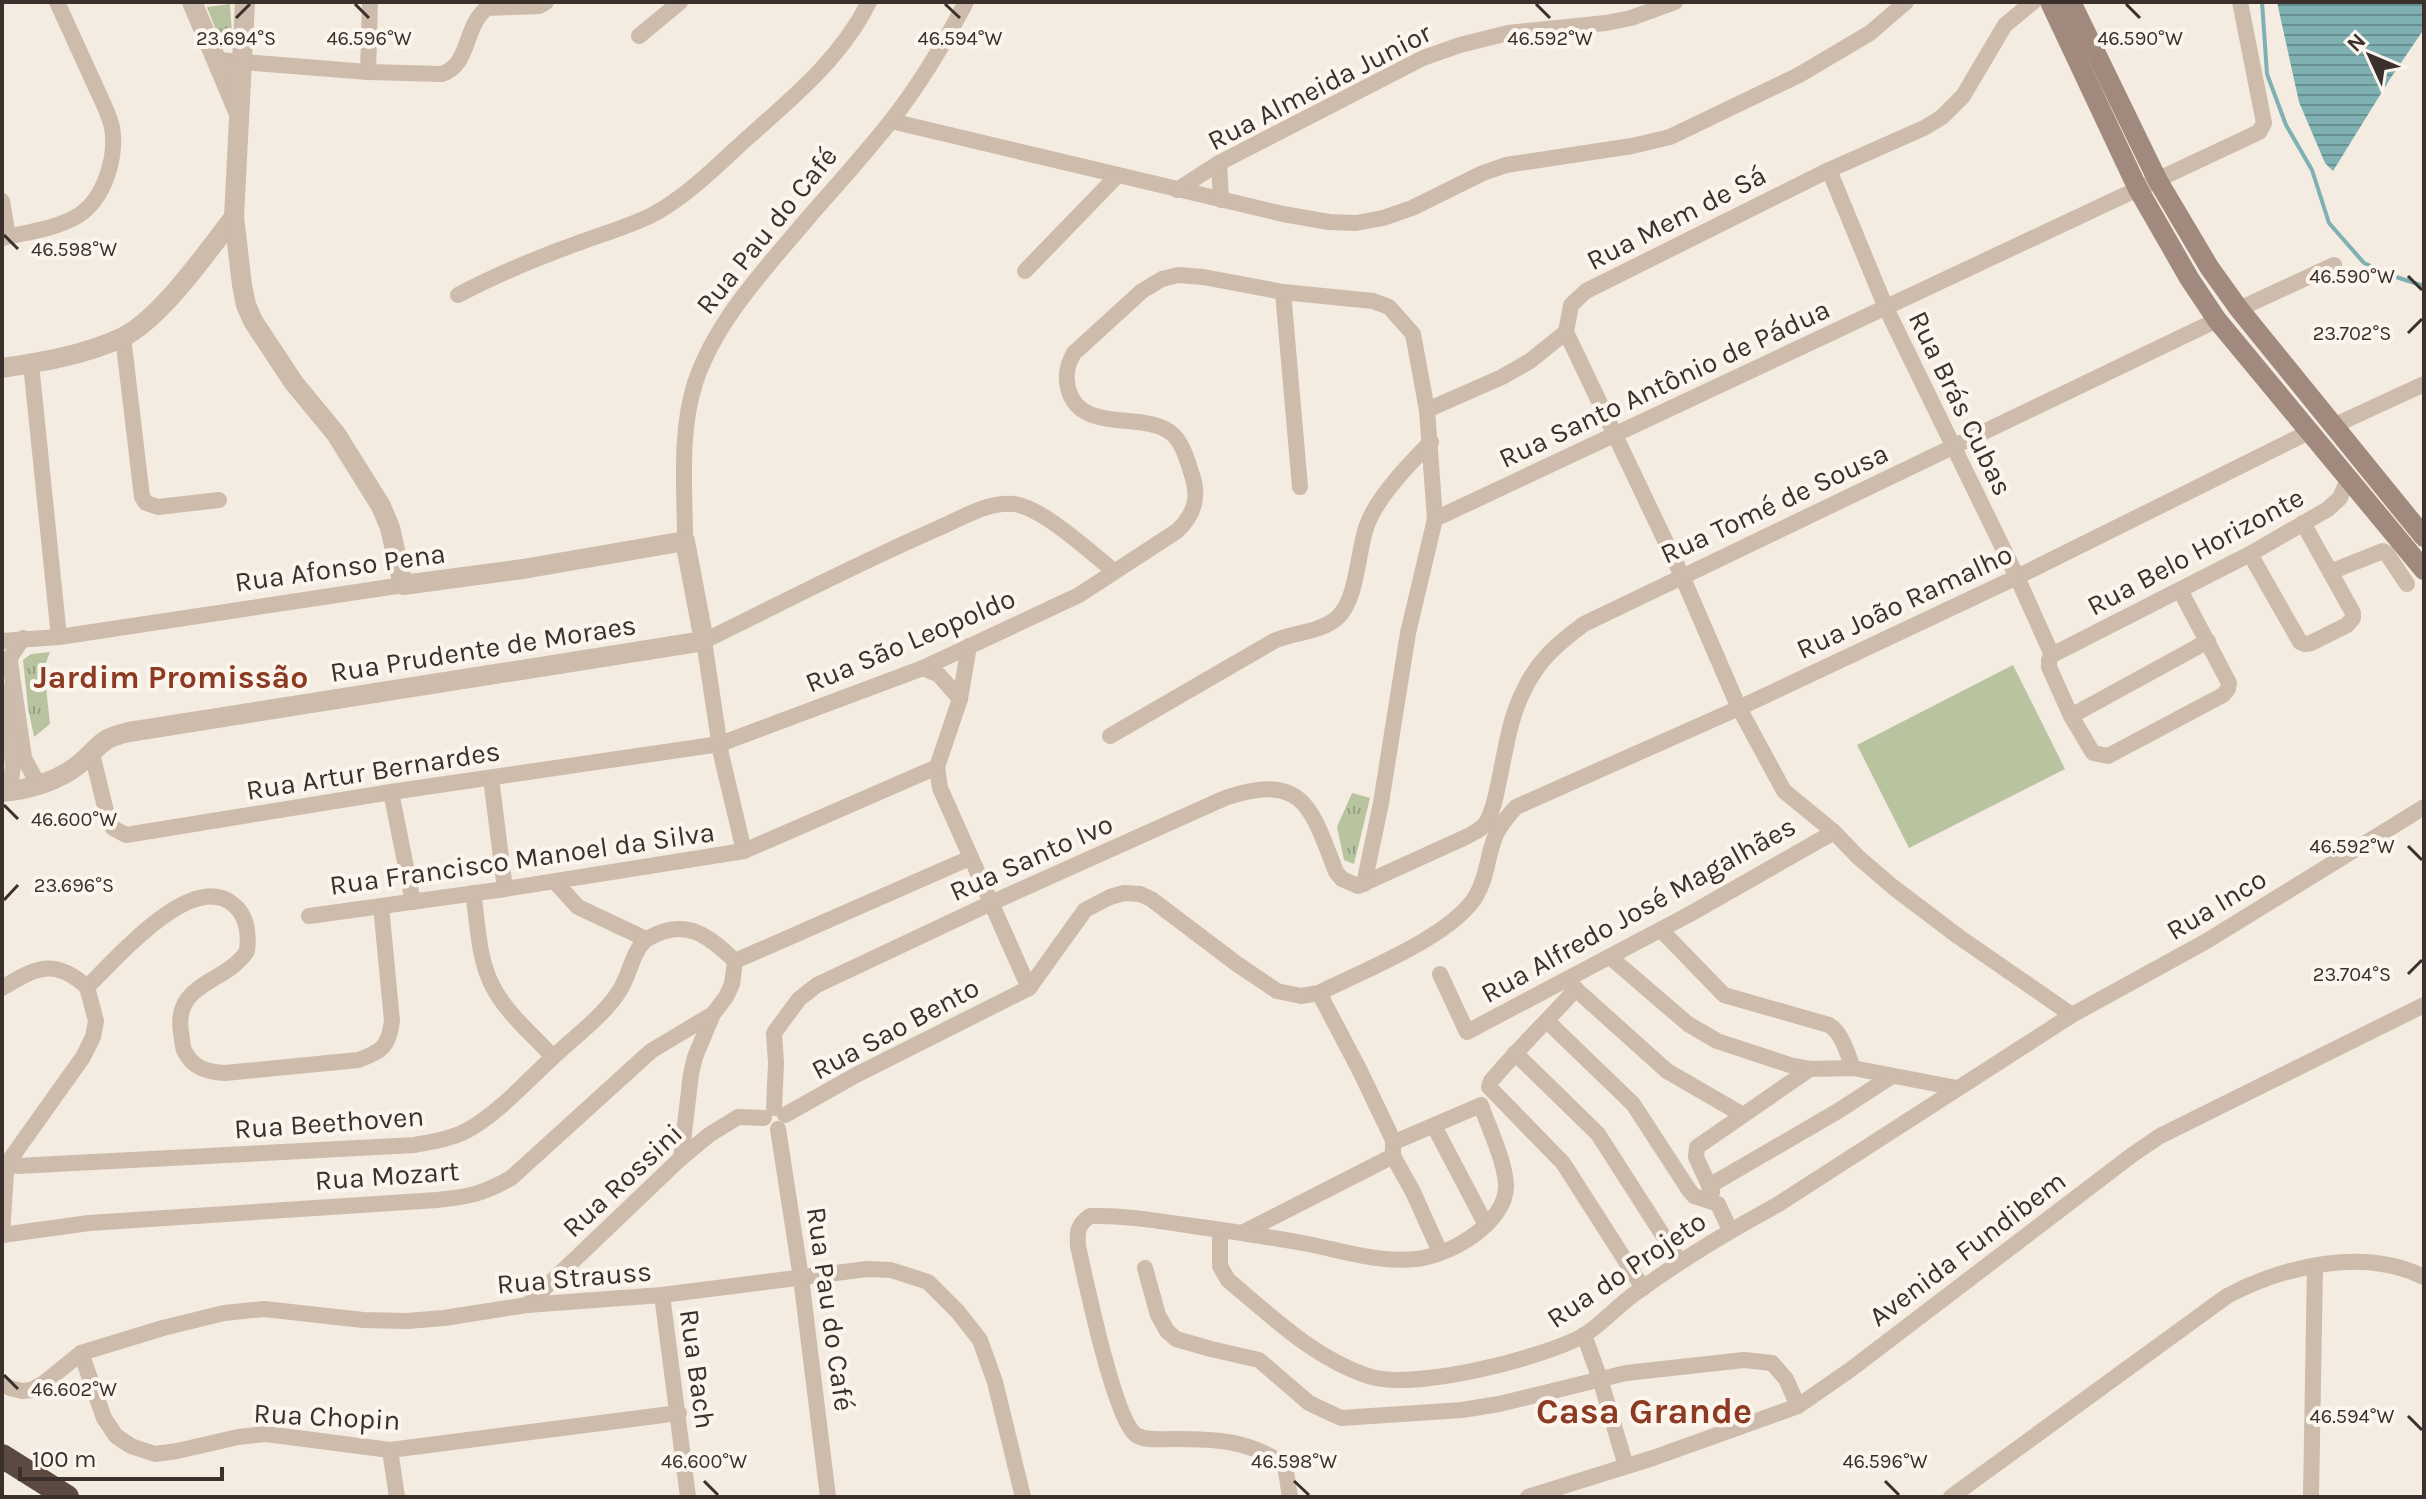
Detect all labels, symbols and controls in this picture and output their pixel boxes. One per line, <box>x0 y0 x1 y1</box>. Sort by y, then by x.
street label: Rua Almeida Junior <box>1202 15 1437 157</box>
north arrow <box>2330 16 2410 96</box>
text: 23.694°S <box>196 27 276 50</box>
text: 46.596°W <box>326 27 412 50</box>
text: 46.594°W <box>918 27 1003 50</box>
text: 46.592°W <box>1507 27 1593 50</box>
text: 46.590°W <box>2097 27 2183 50</box>
text: N <box>2341 28 2371 58</box>
street label: Rua Pau do Café <box>689 140 844 321</box>
street label: Rua Mem de Sá <box>1581 158 1772 277</box>
text: 46.598°W <box>31 238 117 261</box>
text: 46.590°W <box>2309 265 2395 288</box>
street label: Rua Santo Antônio de Pádua <box>1493 292 1835 475</box>
street label: Rua Brás Cubas <box>1902 306 2020 501</box>
text: 23.702°S <box>2313 322 2391 345</box>
street label: Rua Tomé de Sousa <box>1655 436 1893 571</box>
street label: Rua Belo Horizonte <box>2081 480 2309 622</box>
street label: Rua Afonso Pena <box>233 536 448 599</box>
street label: Rua João Ramalho <box>1791 537 2017 666</box>
street label: Rua São Leopoldo <box>800 581 1020 700</box>
street label: Rua Prudente de Moraes <box>328 608 638 689</box>
district label: Jardim Promissão <box>34 659 308 696</box>
street label: Rua Artur Bernardes <box>244 734 502 807</box>
street label: Rua Santo Ivo <box>945 807 1118 908</box>
text: 46.600°W <box>31 808 117 831</box>
street label: Rua Alfredo José Magalhães <box>1475 809 1801 1010</box>
street label: Rua Francisco Manoel da Silva <box>327 815 717 902</box>
text: 46.592°W <box>2309 835 2395 858</box>
street label: Rua Inco <box>2160 862 2272 947</box>
text: 23.696°S <box>34 874 114 897</box>
text: 23.704°S <box>2313 963 2391 986</box>
street label: Rua Sao Bento <box>806 970 985 1086</box>
street label: Rua Beethoven <box>233 1099 425 1146</box>
street label: Rua Rossini <box>556 1117 689 1244</box>
street label: Rua Mozart <box>314 1154 460 1197</box>
street label: Avenida Fundibem <box>1862 1164 2072 1333</box>
street label: Rua do Projeto <box>1541 1204 1712 1335</box>
street label: Rua Pau do Café <box>800 1205 861 1413</box>
street label: Rua Strauss <box>495 1254 653 1301</box>
street label: Rua Bach <box>673 1307 722 1431</box>
text: 46.602°W <box>31 1378 117 1401</box>
district label: Casa Grande <box>1536 1390 1752 1432</box>
street label: Rua Chopin <box>253 1396 401 1437</box>
text: 46.594°W <box>2310 1405 2395 1428</box>
scale bar <box>20 1431 222 1481</box>
text: 100 m <box>32 1445 97 1473</box>
text: 46.600°W <box>661 1450 747 1473</box>
text: 46.598°W <box>1251 1450 1337 1473</box>
text: 46.596°W <box>1842 1450 1928 1473</box>

